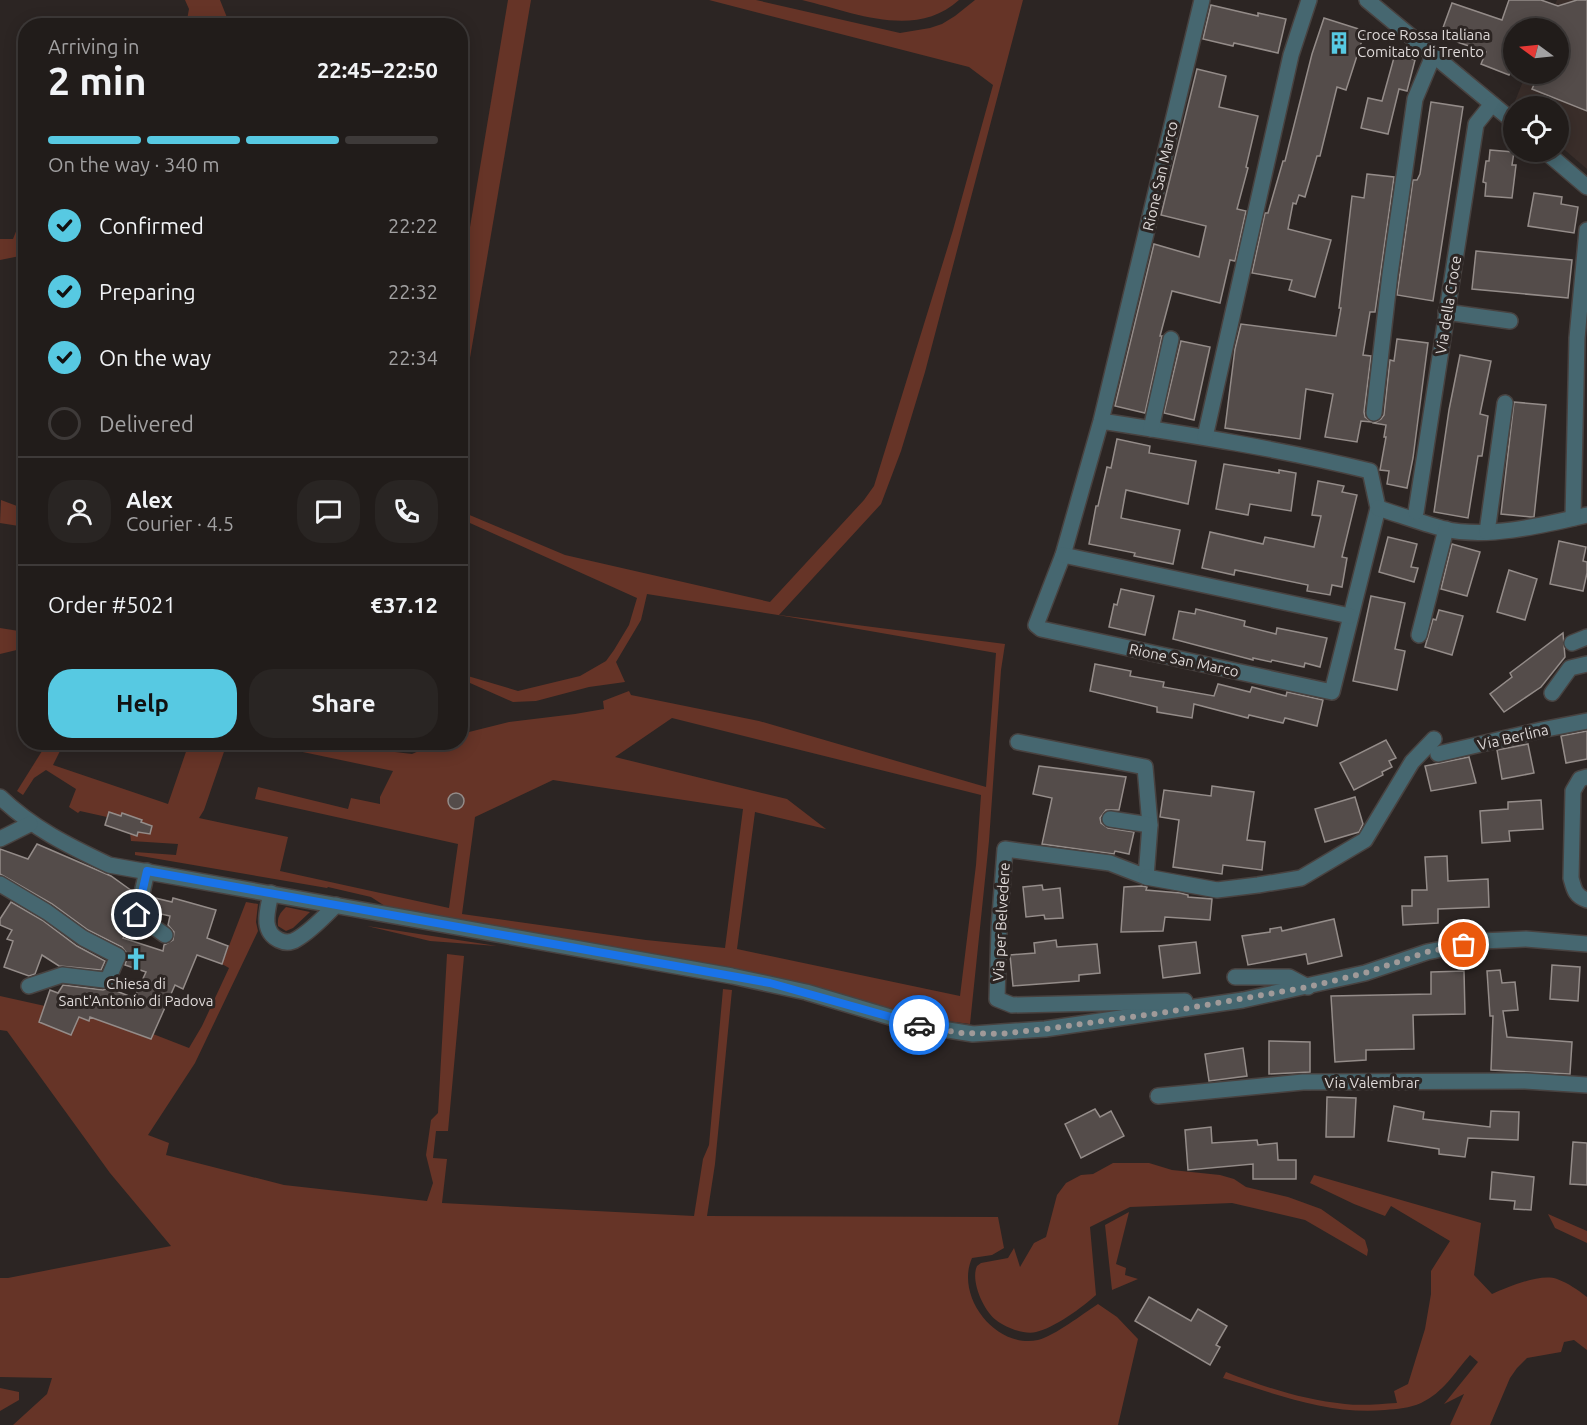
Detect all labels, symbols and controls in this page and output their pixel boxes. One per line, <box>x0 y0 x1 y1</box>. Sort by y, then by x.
north arrow <box>1503 18 1569 84</box>
map controls <box>1503 18 1569 162</box>
place label: Croce Rossa Italiana Comitato di Trento <box>1357 26 1491 60</box>
building icon: Croce Rossa Italiana Comitato di Trento <box>1326 30 1352 56</box>
text: Arriving in <box>48 35 139 58</box>
text: 22:45–22:50 <box>317 57 438 82</box>
text: 2 min <box>48 59 147 102</box>
button: locate <box>1503 96 1569 162</box>
street label: Rione San Marco <box>1139 120 1181 232</box>
text: On the way · 340 m <box>48 153 220 176</box>
icon: check <box>48 209 81 242</box>
text: Confirmed <box>99 213 204 238</box>
text: 22:22 <box>388 214 438 237</box>
street label: Via della Croce <box>1432 254 1464 356</box>
icon: check <box>48 275 81 308</box>
text: Preparing <box>99 279 196 304</box>
text: 22:32 <box>388 280 438 303</box>
icon: check <box>48 341 81 374</box>
text: On the way <box>99 345 211 370</box>
text: 22:34 <box>388 346 438 369</box>
text: Delivered <box>99 411 194 436</box>
button: person <box>48 480 111 543</box>
button: chat <box>297 480 360 543</box>
button: phone <box>375 480 438 543</box>
text: Alex <box>126 487 173 512</box>
text: Courier · 4.5 <box>126 512 234 535</box>
text: Order #5021 <box>48 592 176 617</box>
text: €37.12 <box>371 592 438 617</box>
street label: Rione San Marco <box>1128 640 1240 680</box>
button: Help <box>48 669 237 738</box>
button: Share <box>249 669 438 738</box>
street label: Via Berlina <box>1476 721 1550 753</box>
street label: Via per Belvedere <box>989 862 1013 982</box>
pin <box>111 889 162 940</box>
icon: home <box>120 898 153 931</box>
pin <box>1438 919 1489 970</box>
icon: bag <box>1447 928 1480 961</box>
church icon: Chiesa di Sant'Antonio di Padova <box>123 946 149 972</box>
place label: Chiesa di Sant'Antonio di Padova <box>59 975 214 1009</box>
courier <box>889 995 949 1055</box>
icon: car <box>903 1009 936 1042</box>
street label: Via Valembrar <box>1325 1074 1420 1091</box>

